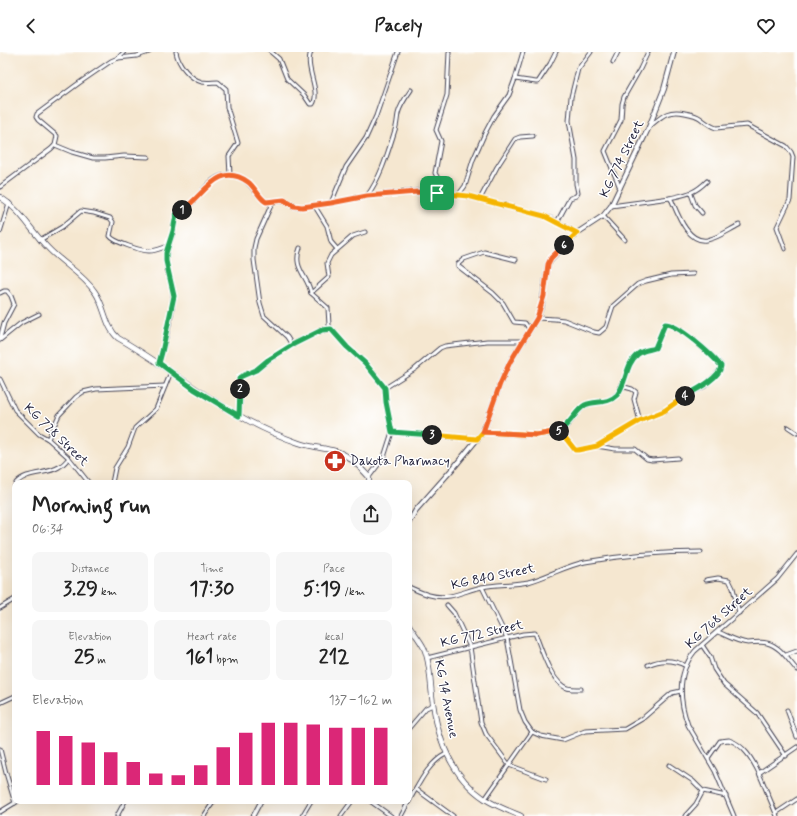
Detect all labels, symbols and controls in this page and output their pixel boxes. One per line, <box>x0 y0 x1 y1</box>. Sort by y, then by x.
text: Pacely <box>375 14 422 38</box>
icon: back <box>20 15 42 37</box>
icon: heart <box>755 15 777 37</box>
street label: KG 774 Street <box>596 117 648 201</box>
pin <box>420 176 454 210</box>
icon: arrive <box>426 182 448 204</box>
pin: 1 <box>172 200 192 220</box>
text: 1 <box>180 203 184 217</box>
pin: 6 <box>554 235 574 255</box>
text: 6 <box>561 238 567 252</box>
pin: 2 <box>230 379 250 399</box>
text: 2 <box>237 382 243 396</box>
pin: 4 <box>675 386 695 406</box>
text: 4 <box>682 389 688 403</box>
street label: KG 728 Street <box>20 400 92 470</box>
pin: 5 <box>549 421 569 441</box>
text: 5 <box>556 424 562 438</box>
pin: 3 <box>422 425 442 445</box>
text: 3 <box>430 428 434 442</box>
pharmacy icon: Dakota Pharmacy <box>322 448 348 474</box>
place label: Dakota Pharmacy <box>350 453 450 470</box>
text: Morning run <box>32 492 151 520</box>
button: share <box>350 493 392 535</box>
text: 06:34 <box>32 521 64 538</box>
street label: KG 840 Street <box>450 560 537 594</box>
text: Distance <box>71 562 109 576</box>
text: Time <box>200 562 224 576</box>
text: Pace <box>323 562 345 576</box>
text: 3.29 <box>63 576 98 603</box>
text: 17:30 <box>190 576 234 603</box>
text: 5:19 <box>303 576 341 603</box>
street label: KG 768 Street <box>682 583 756 652</box>
text: km <box>98 585 117 599</box>
text: /km <box>341 585 365 599</box>
street label: KG 772 Street <box>439 616 525 652</box>
text: Elevation <box>68 630 112 644</box>
text: Heart rate <box>187 630 237 644</box>
text: kcal <box>325 630 343 644</box>
text: 25 <box>74 644 94 671</box>
text: 161 <box>186 644 213 671</box>
text: 212 <box>319 644 349 671</box>
text: m <box>94 653 106 667</box>
text: bpm <box>213 653 238 667</box>
street label: KG 14 Avenue <box>430 658 462 740</box>
text: Elevation <box>32 692 83 709</box>
text: 137–162 m <box>329 692 392 709</box>

